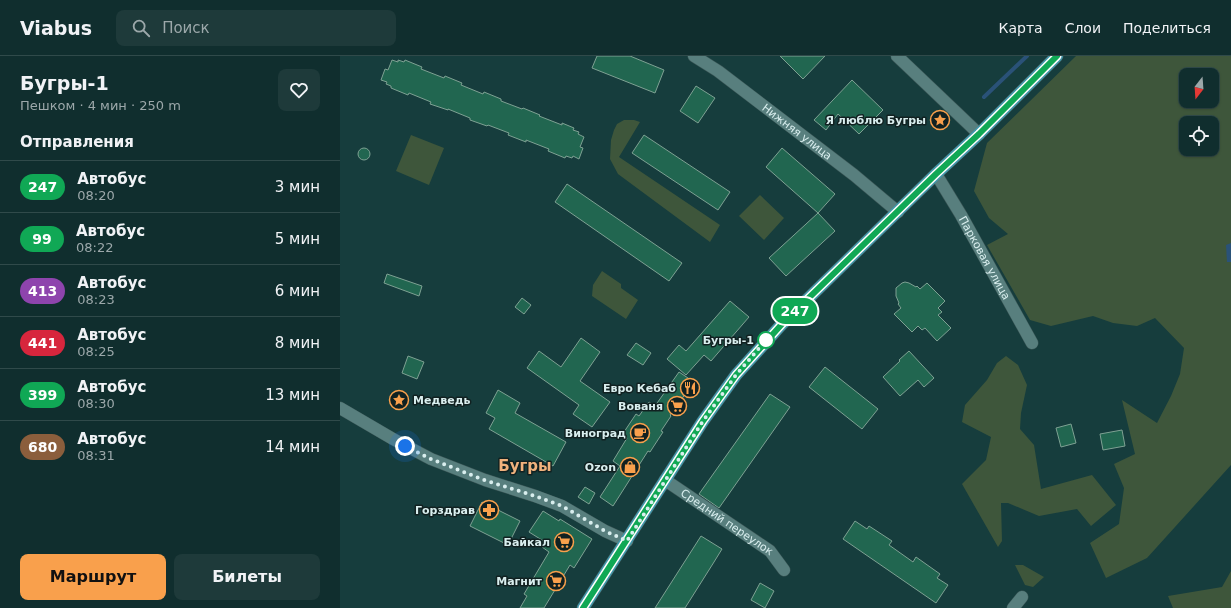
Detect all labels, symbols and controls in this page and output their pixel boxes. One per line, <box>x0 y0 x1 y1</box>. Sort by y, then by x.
search box <box>116 10 396 46</box>
text: Viabus <box>20 17 92 39</box>
icon: search <box>130 17 152 39</box>
text: Поиск <box>162 19 210 37</box>
text: Карта <box>999 20 1043 36</box>
text: Слои <box>1065 20 1101 36</box>
text: Поделиться <box>1123 20 1211 36</box>
north arrow <box>1179 68 1219 108</box>
map controls <box>1179 68 1219 156</box>
button: heart <box>278 69 320 111</box>
text: Бугры-1 <box>20 72 109 94</box>
text: Пешком · 4 мин · 250 m <box>20 98 181 113</box>
street label: Нижняя улица <box>759 101 834 163</box>
place icon: Я люблю Бугры <box>929 109 951 131</box>
place label: Я люблю Бугры <box>826 114 926 127</box>
button: locate <box>1179 116 1219 156</box>
text: Отправления <box>20 133 134 151</box>
text: Автобус <box>77 170 146 188</box>
text: 3 мин <box>275 178 320 196</box>
text: 247 <box>28 179 57 195</box>
text: 08:20 <box>77 188 115 203</box>
street label: Парковая улица <box>956 214 1013 302</box>
text: Автобус <box>76 222 145 240</box>
text: 5 мин <box>275 230 320 248</box>
text: 99 <box>32 231 52 247</box>
text: 08:22 <box>76 240 113 255</box>
text: Автобус <box>77 274 146 292</box>
text: 6 мин <box>275 282 320 300</box>
text: 413 <box>28 283 57 299</box>
text: 08:23 <box>77 292 115 307</box>
line badge: 247 <box>772 298 818 324</box>
text: 247 <box>780 303 810 319</box>
text: Автобус <box>77 326 146 344</box>
marker: Бугры-1 <box>757 331 775 349</box>
text: 8 мин <box>275 334 320 352</box>
place label: Бугры-1 <box>703 334 754 347</box>
text: 441 <box>28 335 57 351</box>
text: 08:25 <box>77 344 115 359</box>
restaurant icon: Евро Кебаб <box>679 377 701 399</box>
text: Автобус <box>77 378 146 396</box>
place label: Евро Кебаб <box>603 382 676 395</box>
text: 13 мин <box>265 386 320 404</box>
text: 399 <box>28 387 57 403</box>
place icon: Медведь <box>388 389 410 411</box>
place label: Медведь <box>413 394 471 407</box>
supermarket icon: Вованя <box>666 395 688 417</box>
text: 08:30 <box>77 396 115 411</box>
place label: Вованя <box>618 400 663 413</box>
cafe icon: Виноград <box>629 422 651 444</box>
place label: Виноград <box>565 427 626 440</box>
text: Автобус <box>77 430 146 448</box>
your location <box>395 436 415 456</box>
text: 14 мин <box>265 438 320 456</box>
text: 680 <box>28 439 57 455</box>
text: 08:31 <box>77 448 115 463</box>
shop icon: Ozon <box>619 456 641 478</box>
district label: Бугры <box>498 457 552 475</box>
place label: Ozon <box>585 461 616 474</box>
street label: Средний переулок <box>678 487 776 558</box>
pharmacy icon: Горздрав <box>478 499 500 521</box>
place label: Горздрав <box>415 504 475 517</box>
supermarket icon: Байкал <box>553 531 575 553</box>
place label: Байкал <box>504 536 550 549</box>
button: Маршрут <box>20 554 166 600</box>
button: Билеты <box>174 554 320 600</box>
supermarket icon: Магнит <box>545 570 567 592</box>
place label: Магнит <box>496 575 543 588</box>

